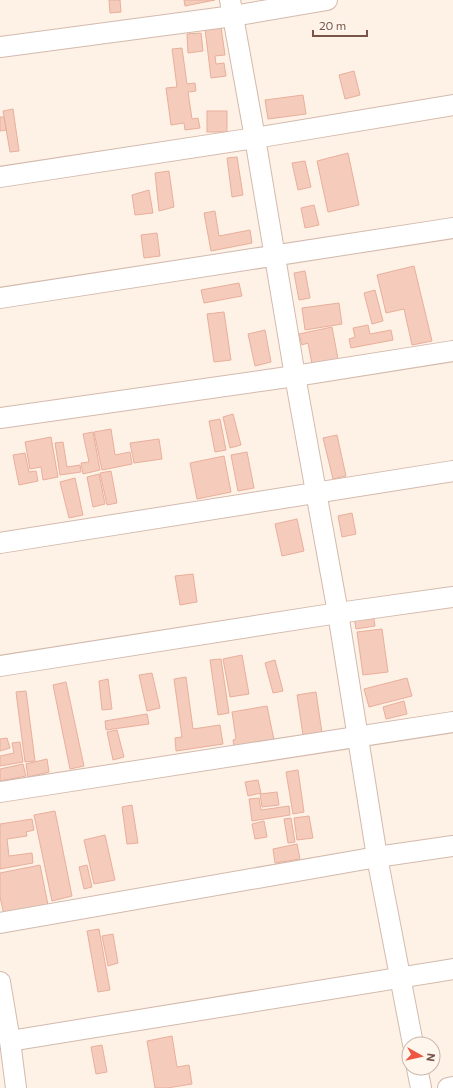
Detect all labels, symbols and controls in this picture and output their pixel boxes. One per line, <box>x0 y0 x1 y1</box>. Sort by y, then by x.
scale bar <box>313 12 367 38</box>
text: 20 m <box>319 18 346 32</box>
north arrow <box>401 1036 441 1076</box>
text: N <box>424 1052 438 1062</box>

